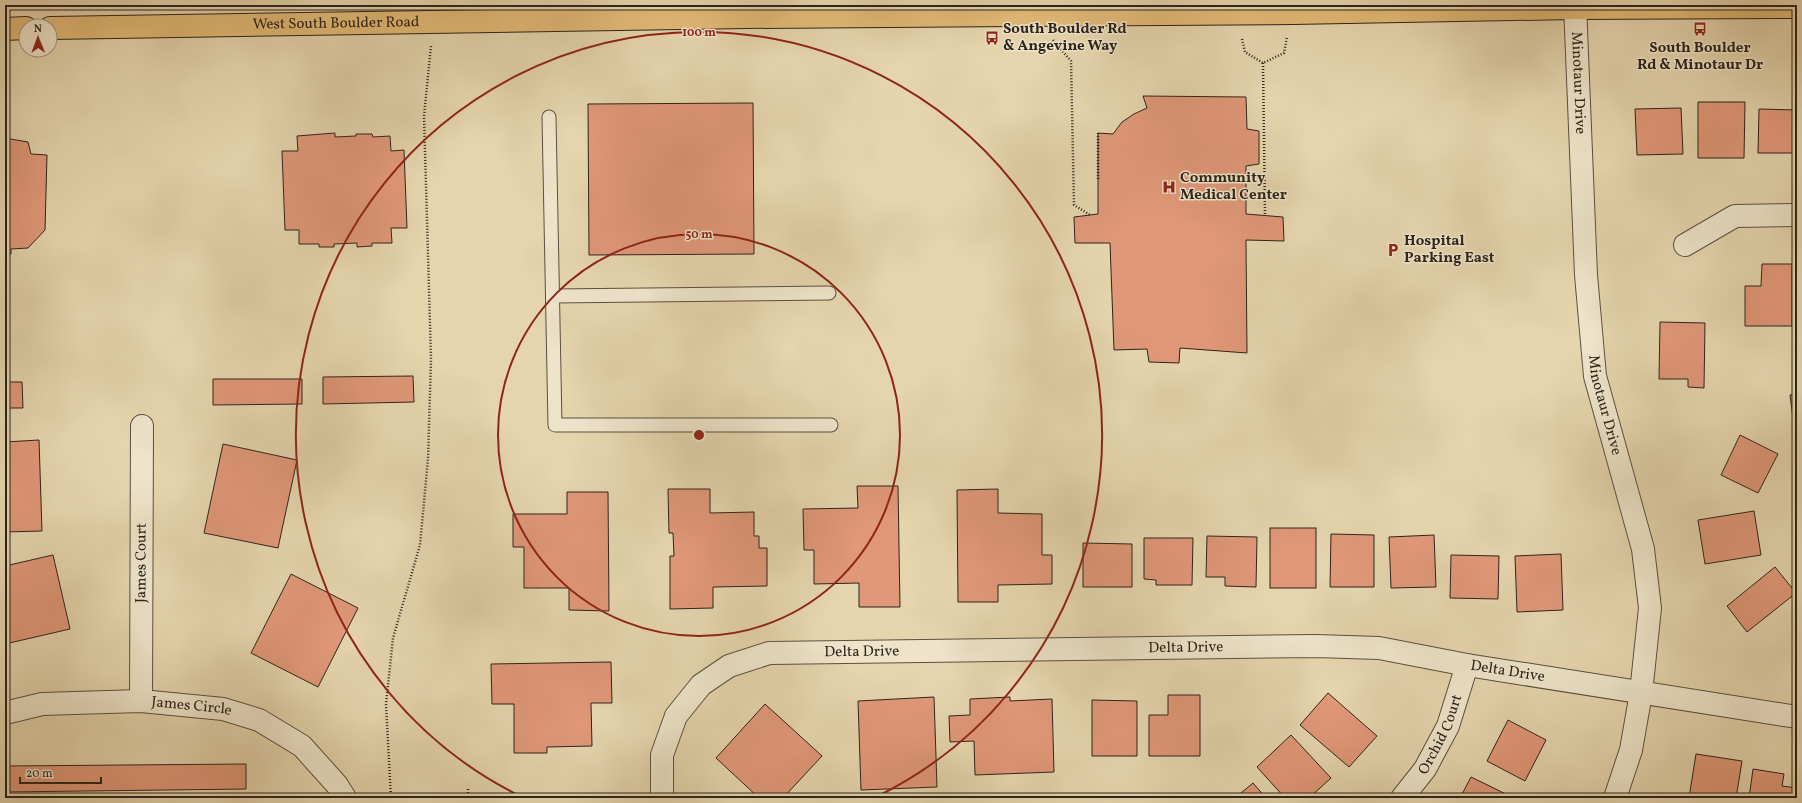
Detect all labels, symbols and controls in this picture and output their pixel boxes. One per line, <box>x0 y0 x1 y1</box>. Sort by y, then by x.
street label: West South Boulder Road <box>252 12 420 35</box>
north arrow <box>18 18 58 58</box>
place label: South Boulder Rd & Angevine Way <box>1003 19 1127 57</box>
bus stop icon: South Boulder Rd & Minotaur Dr <box>1692 21 1708 37</box>
text: N <box>34 22 42 37</box>
text: 100 m <box>682 25 716 41</box>
bus stop icon: South Boulder Rd & Angevine Way <box>984 30 1000 46</box>
street label: Minotaur Drive <box>1566 31 1591 135</box>
place label: South Boulder Rd & Minotaur Dr <box>1637 38 1763 76</box>
place label: Community Medical Center <box>1180 168 1287 206</box>
hospital icon: Community Medical Center <box>1161 179 1177 195</box>
text: 50 m <box>685 227 713 243</box>
place label: Hospital Parking East <box>1404 231 1495 269</box>
parking icon: Hospital Parking East <box>1385 242 1401 258</box>
street label: Minotaur Drive <box>1583 354 1627 458</box>
centre of rings <box>692 428 706 442</box>
street label: James Court <box>131 523 152 603</box>
street label: Delta Drive <box>1148 637 1223 659</box>
street label: Delta Drive <box>824 641 899 663</box>
street label: Delta Drive <box>1469 655 1546 688</box>
street label: James Circle <box>150 692 235 722</box>
street label: Orchid Court <box>1413 692 1468 779</box>
scale bar <box>20 759 101 785</box>
text: 20 m <box>26 766 53 782</box>

